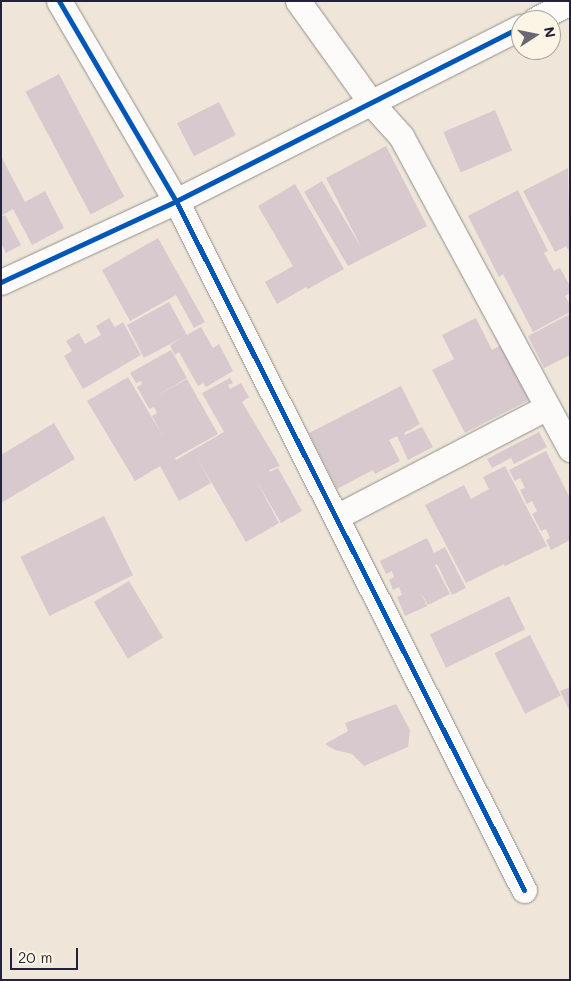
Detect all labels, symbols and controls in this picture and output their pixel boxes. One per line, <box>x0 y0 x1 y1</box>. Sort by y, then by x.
north arrow <box>511 10 561 60</box>
text: N <box>540 25 561 39</box>
scale bar <box>12 938 80 970</box>
text: 20 m <box>18 947 52 967</box>

